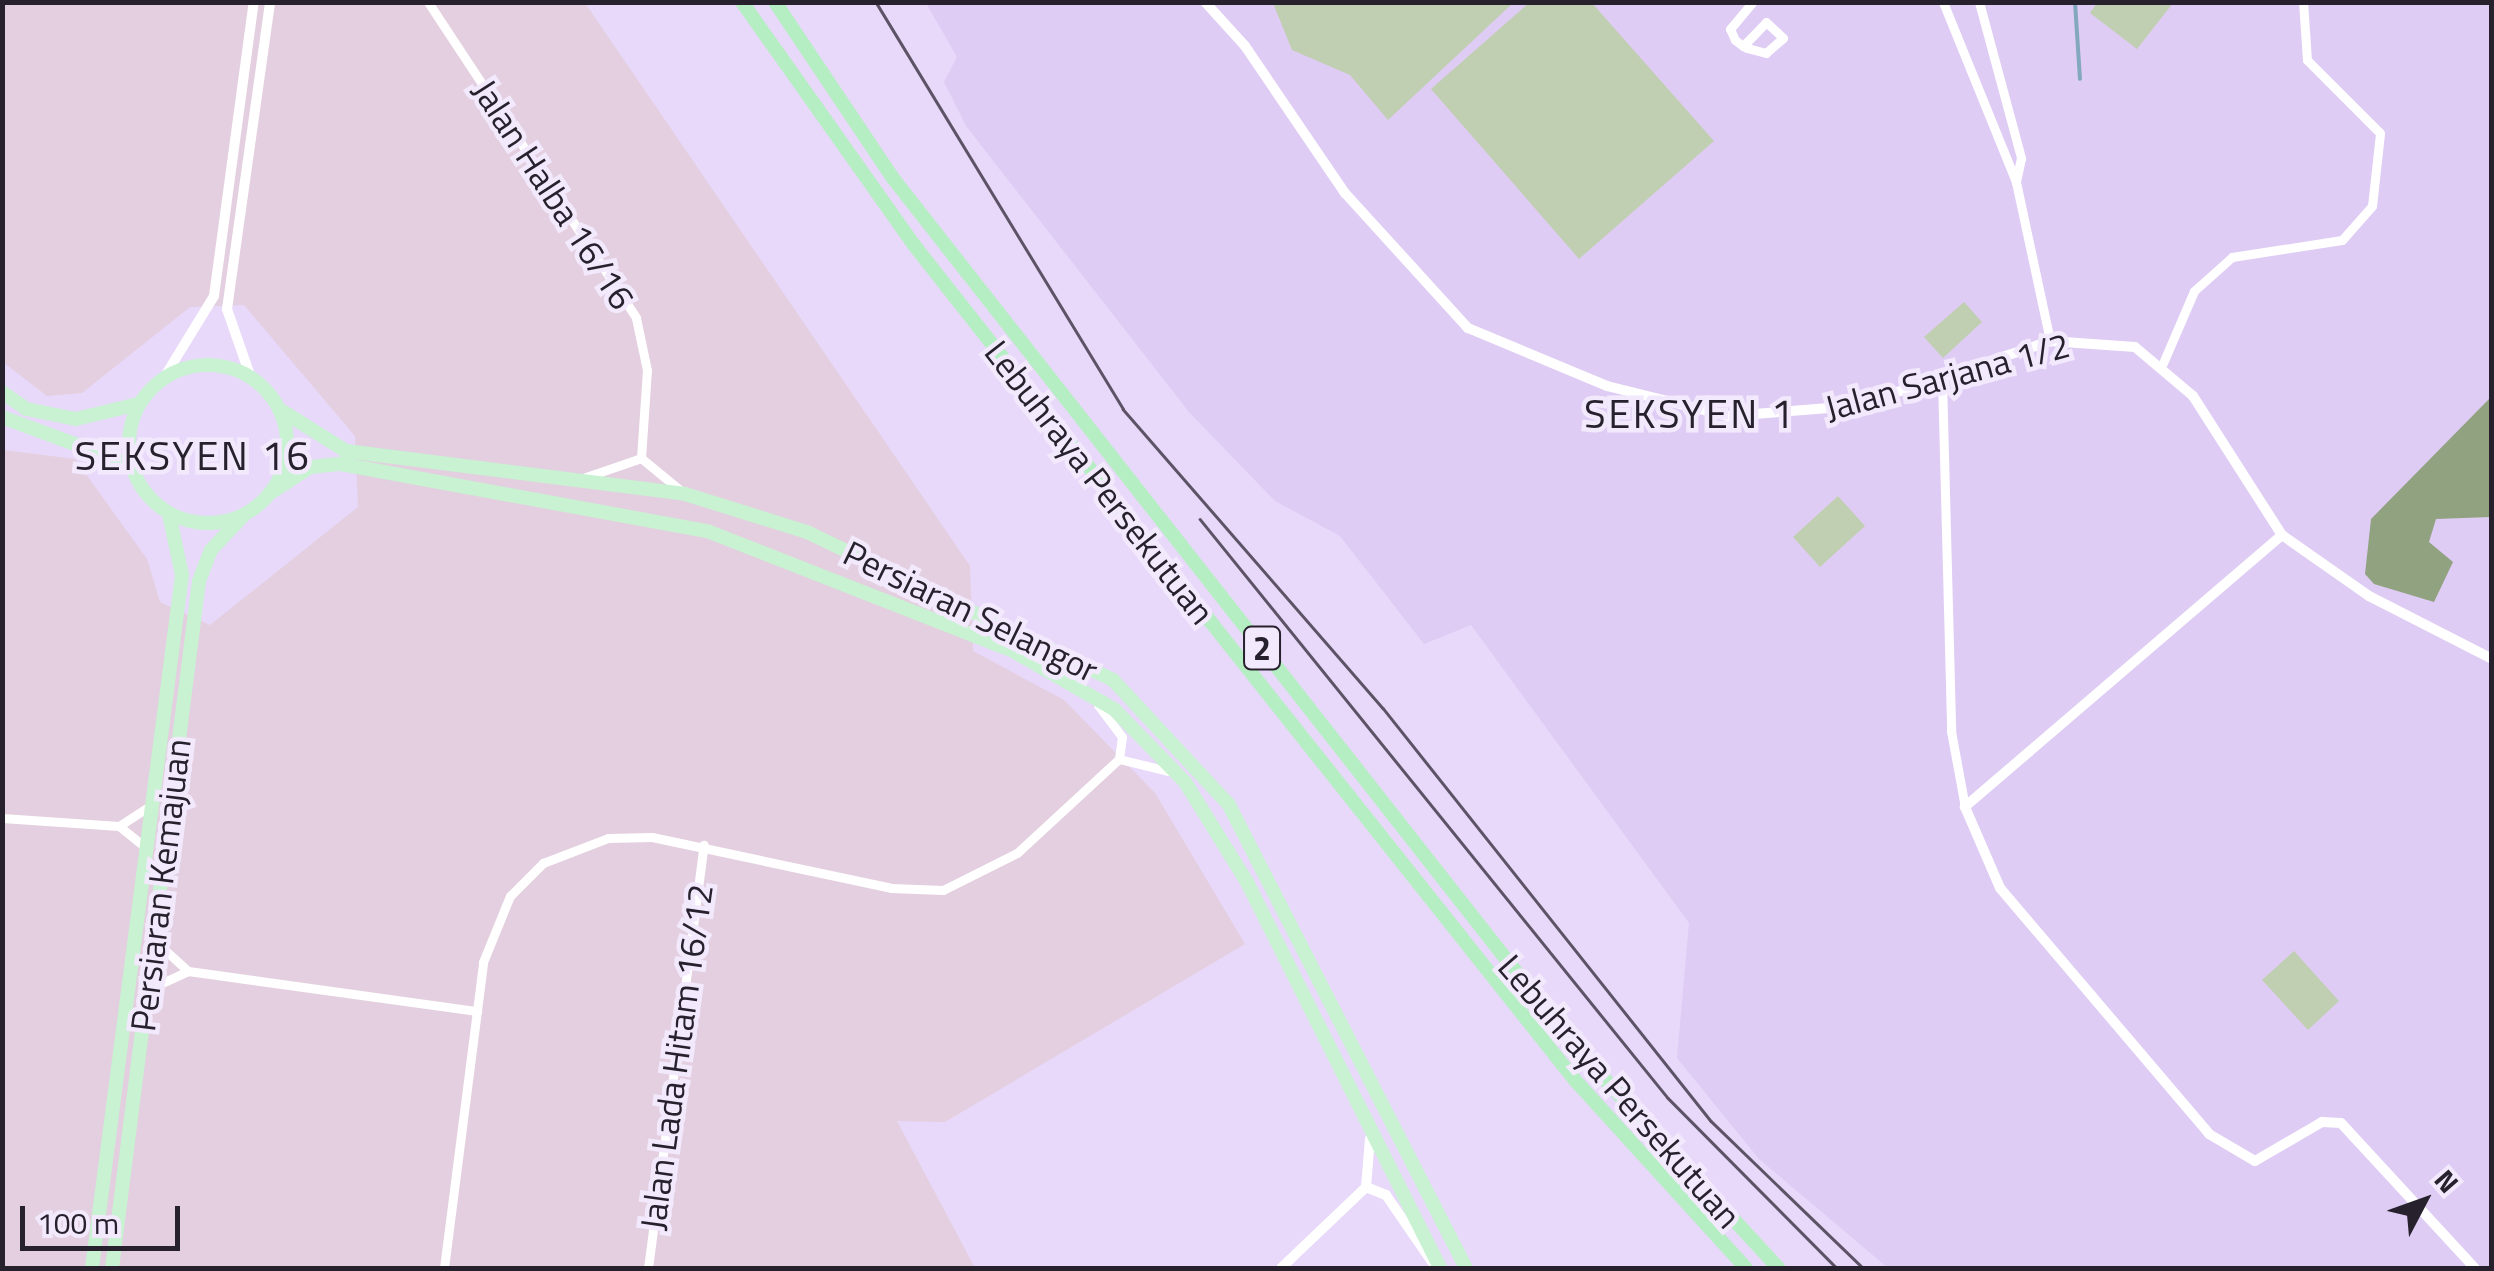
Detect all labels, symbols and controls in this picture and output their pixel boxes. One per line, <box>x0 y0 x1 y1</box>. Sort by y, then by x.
street label: Jalan Halba 16/16 <box>464 71 644 317</box>
street label: Jalan Sarjana 1/2 <box>1820 323 2074 429</box>
street label: Lebuhraya Persekutuan <box>976 332 1224 632</box>
district label: SEKSYEN 1 <box>1584 390 1796 438</box>
district label: SEKSYEN 16 <box>75 432 311 480</box>
street label: Persiaran Selangor <box>837 531 1105 691</box>
road number: 2 <box>1242 621 1282 675</box>
street label: Persiaran Kemajuan <box>121 736 199 1034</box>
street label: Jalan Lada Hitam 16/12 <box>631 881 721 1233</box>
street label: Lebuhraya Persekutuan <box>1490 946 1750 1236</box>
north arrow <box>2374 1151 2474 1251</box>
text: N <box>2424 1160 2470 1202</box>
scale bar <box>25 1186 185 1248</box>
text: 100 m <box>37 1200 119 1246</box>

